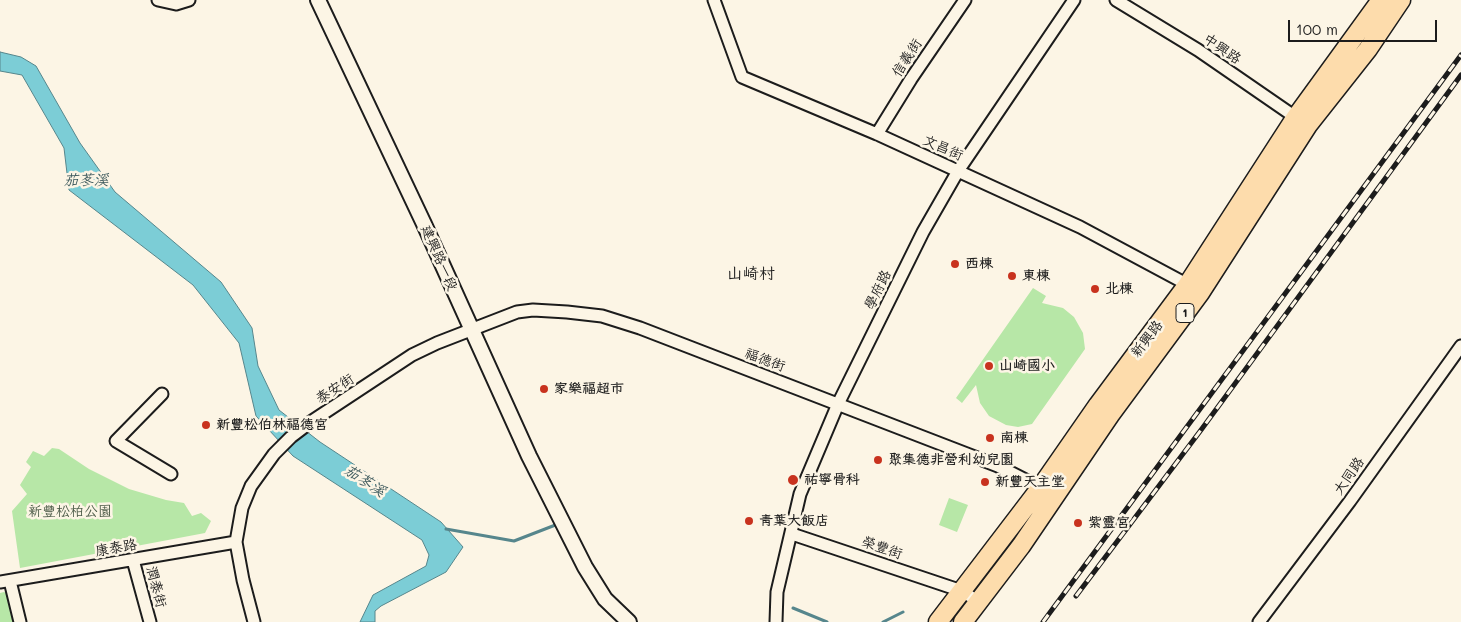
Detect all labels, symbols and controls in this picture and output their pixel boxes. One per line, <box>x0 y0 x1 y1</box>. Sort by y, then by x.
scale bar <box>1291 10 1440 42</box>
text: 100 m <box>1296 19 1338 39</box>
street label: 中興路 <box>1200 30 1244 68</box>
street label: 信義街 <box>889 36 925 80</box>
street label: 文昌街 <box>920 132 966 164</box>
water label: 茄苳溪 <box>64 171 108 189</box>
street label: 建興路一段 <box>417 223 461 293</box>
place label: 西棟 <box>965 256 993 272</box>
marker: 西棟 <box>949 258 961 270</box>
district label: 山崎村 <box>727 264 775 284</box>
street label: 學府路 <box>861 267 895 313</box>
place label: 東棟 <box>1022 268 1050 284</box>
marker: 東棟 <box>1006 270 1018 282</box>
place label: 北棟 <box>1105 281 1133 297</box>
marker: 北棟 <box>1089 283 1101 295</box>
road number: 1 <box>1176 304 1194 322</box>
street label: 新興路 <box>1128 317 1166 361</box>
street label: 福德街 <box>742 345 788 375</box>
place label: 山崎國小 <box>999 358 1055 374</box>
marker: 山崎國小 <box>983 360 995 372</box>
street label: 泰安街 <box>313 371 357 407</box>
place label: 家樂福超市 <box>554 381 624 397</box>
marker: 家樂福超市 <box>538 383 550 395</box>
place label: 新豐松伯林福德宫 <box>216 417 328 433</box>
marker: 新豐松伯林福德宫 <box>200 419 212 431</box>
place label: 南棟 <box>1000 430 1028 446</box>
marker: 南棟 <box>984 432 996 444</box>
place label: 聚集德非營利幼兒園 <box>888 452 1014 468</box>
marker: 聚集德非營利幼兒園 <box>872 454 884 466</box>
street label: 大同路 <box>1330 454 1368 498</box>
water label: 茄苳溪 <box>341 461 389 501</box>
place label: 祐寧骨科 <box>804 472 860 488</box>
marker: 祐寧骨科 <box>786 473 800 487</box>
place label: 新豐天主堂 <box>995 474 1065 490</box>
marker: 新豐天主堂 <box>979 476 991 488</box>
park label: 新豐松柏公園 <box>28 504 112 520</box>
place label: 青葉大飯店 <box>759 513 829 529</box>
marker: 青葉大飯店 <box>743 515 755 527</box>
place label: 紫靈宫 <box>1088 515 1130 531</box>
marker: 紫靈宫 <box>1072 517 1084 529</box>
street label: 榮豐街 <box>859 533 905 563</box>
street label: 康泰路 <box>94 536 138 560</box>
street label: 潤泰街 <box>142 565 170 609</box>

